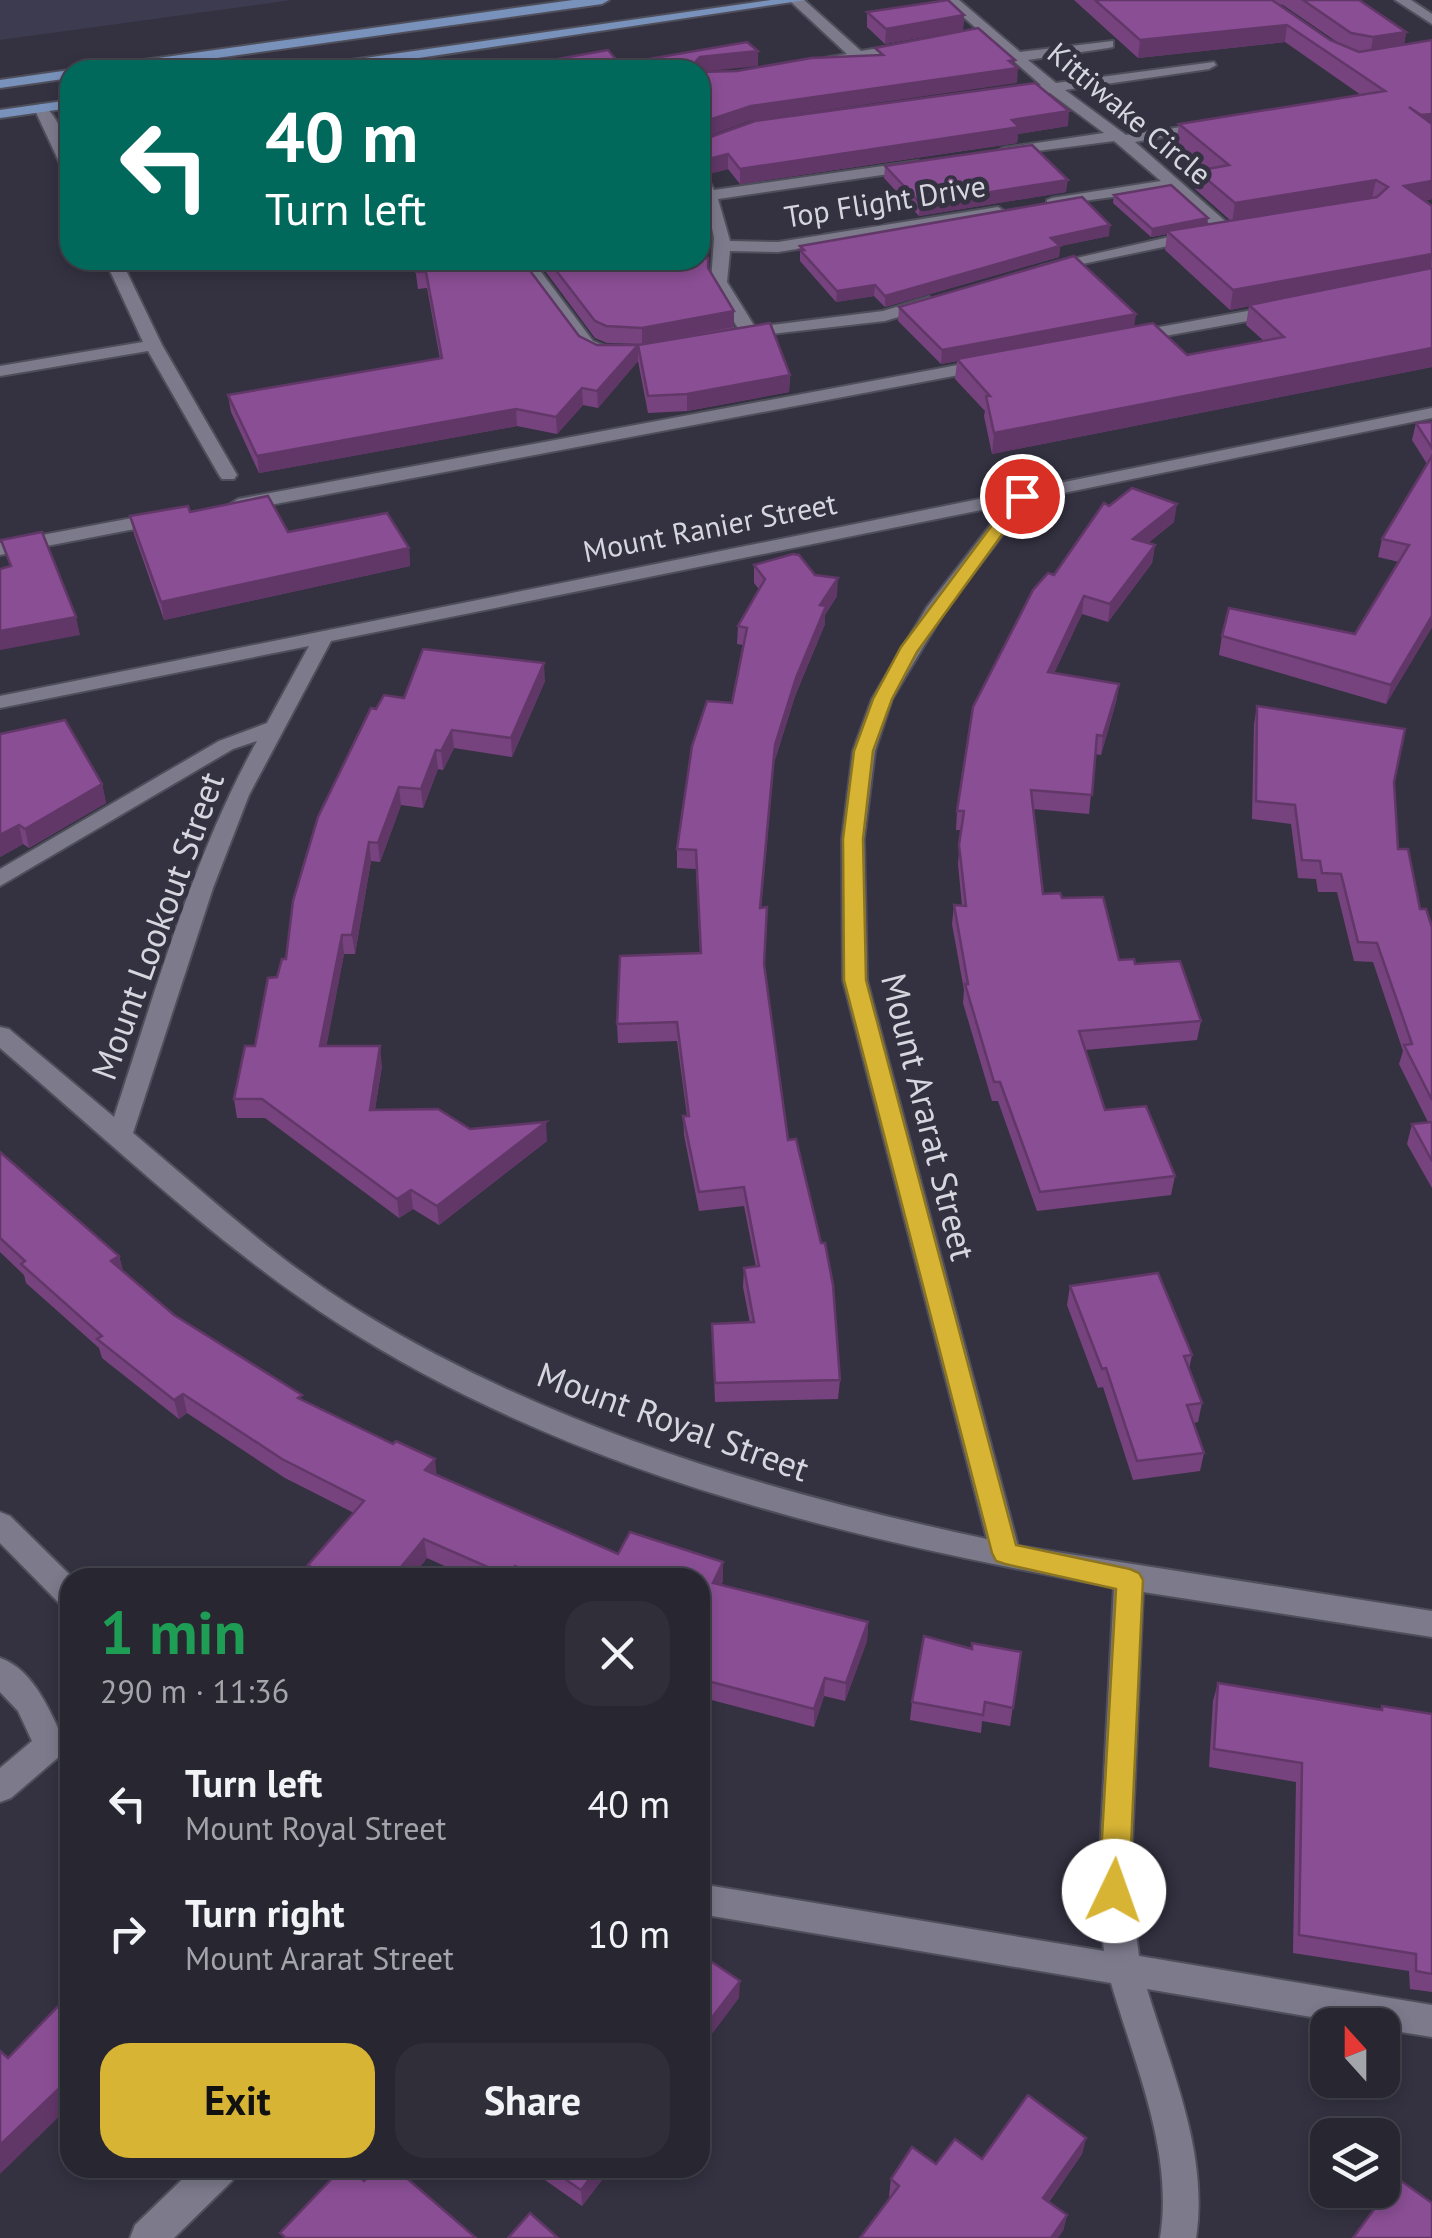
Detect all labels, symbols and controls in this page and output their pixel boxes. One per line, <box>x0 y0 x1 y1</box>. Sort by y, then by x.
street label: Kittiwake Circle <box>1040 33 1220 193</box>
text: 40 m <box>265 91 418 181</box>
icon: left <box>100 100 230 230</box>
street label: Top Flight Drive <box>781 165 988 236</box>
text: Turn left <box>265 179 426 237</box>
pin <box>980 454 1065 539</box>
icon: arrive <box>995 469 1050 524</box>
street label: Mount Ranier Street <box>580 483 840 570</box>
street label: Mount Lookout Street <box>80 766 234 1086</box>
street label: Mount Ararat Street <box>871 968 987 1265</box>
street label: Mount Royal Street <box>531 1351 816 1492</box>
text: 1 min <box>100 1593 246 1671</box>
button: close <box>565 1601 670 1706</box>
text: 290 m · 11:36 <box>100 1670 289 1712</box>
text: Turn left <box>185 1758 322 1807</box>
icon: left <box>100 1776 155 1831</box>
text: 40 m <box>588 1779 670 1828</box>
text: Mount Royal Street <box>185 1807 446 1849</box>
position arrow <box>1062 1839 1166 1943</box>
text: Turn right <box>185 1888 345 1937</box>
icon: right <box>100 1906 155 1961</box>
text: 10 m <box>588 1909 670 1958</box>
text: Mount Ararat Street <box>185 1937 454 1979</box>
north arrow <box>1310 2008 1400 2098</box>
map controls <box>1310 2008 1400 2208</box>
button: Exit <box>100 2043 375 2158</box>
button: Share <box>395 2043 670 2158</box>
button: layers <box>1310 2118 1400 2208</box>

